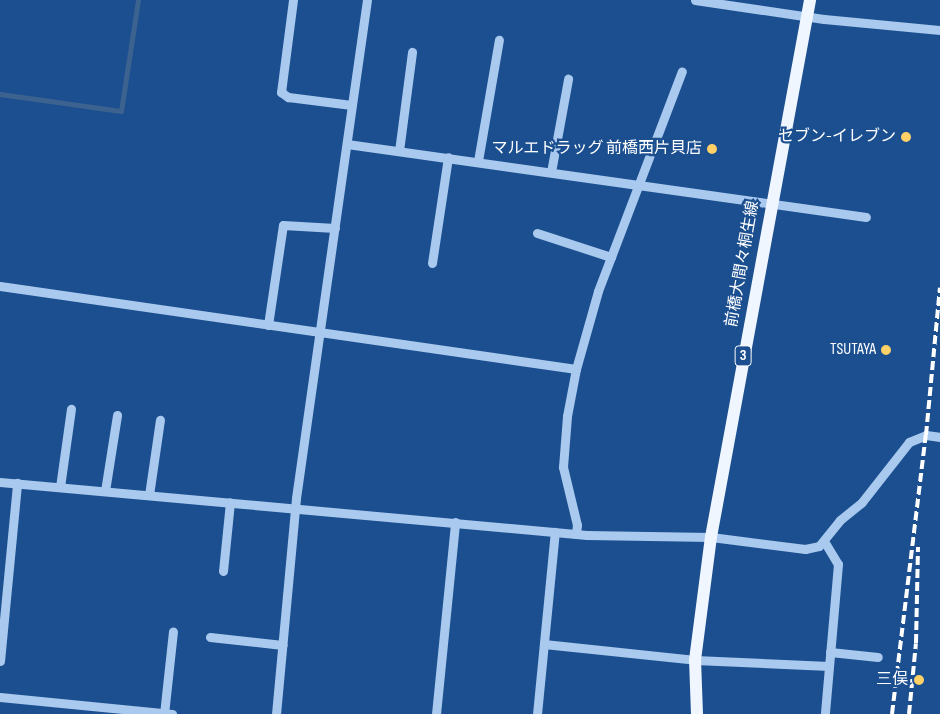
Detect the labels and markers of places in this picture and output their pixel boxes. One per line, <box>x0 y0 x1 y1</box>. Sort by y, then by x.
place label: セブン-イレブン <box>778 127 896 147</box>
marker: セブン-イレブン <box>900 131 912 143</box>
place label: マルエドラッグ 前橋西片貝店 <box>491 139 702 159</box>
marker: マルエドラッグ 前橋西片貝店 <box>706 143 718 155</box>
place label: TSUTAYA <box>830 340 876 360</box>
marker: TSUTAYA <box>880 344 892 356</box>
place label: 三俣 <box>876 670 908 690</box>
marker: 三俣 <box>912 673 926 687</box>

